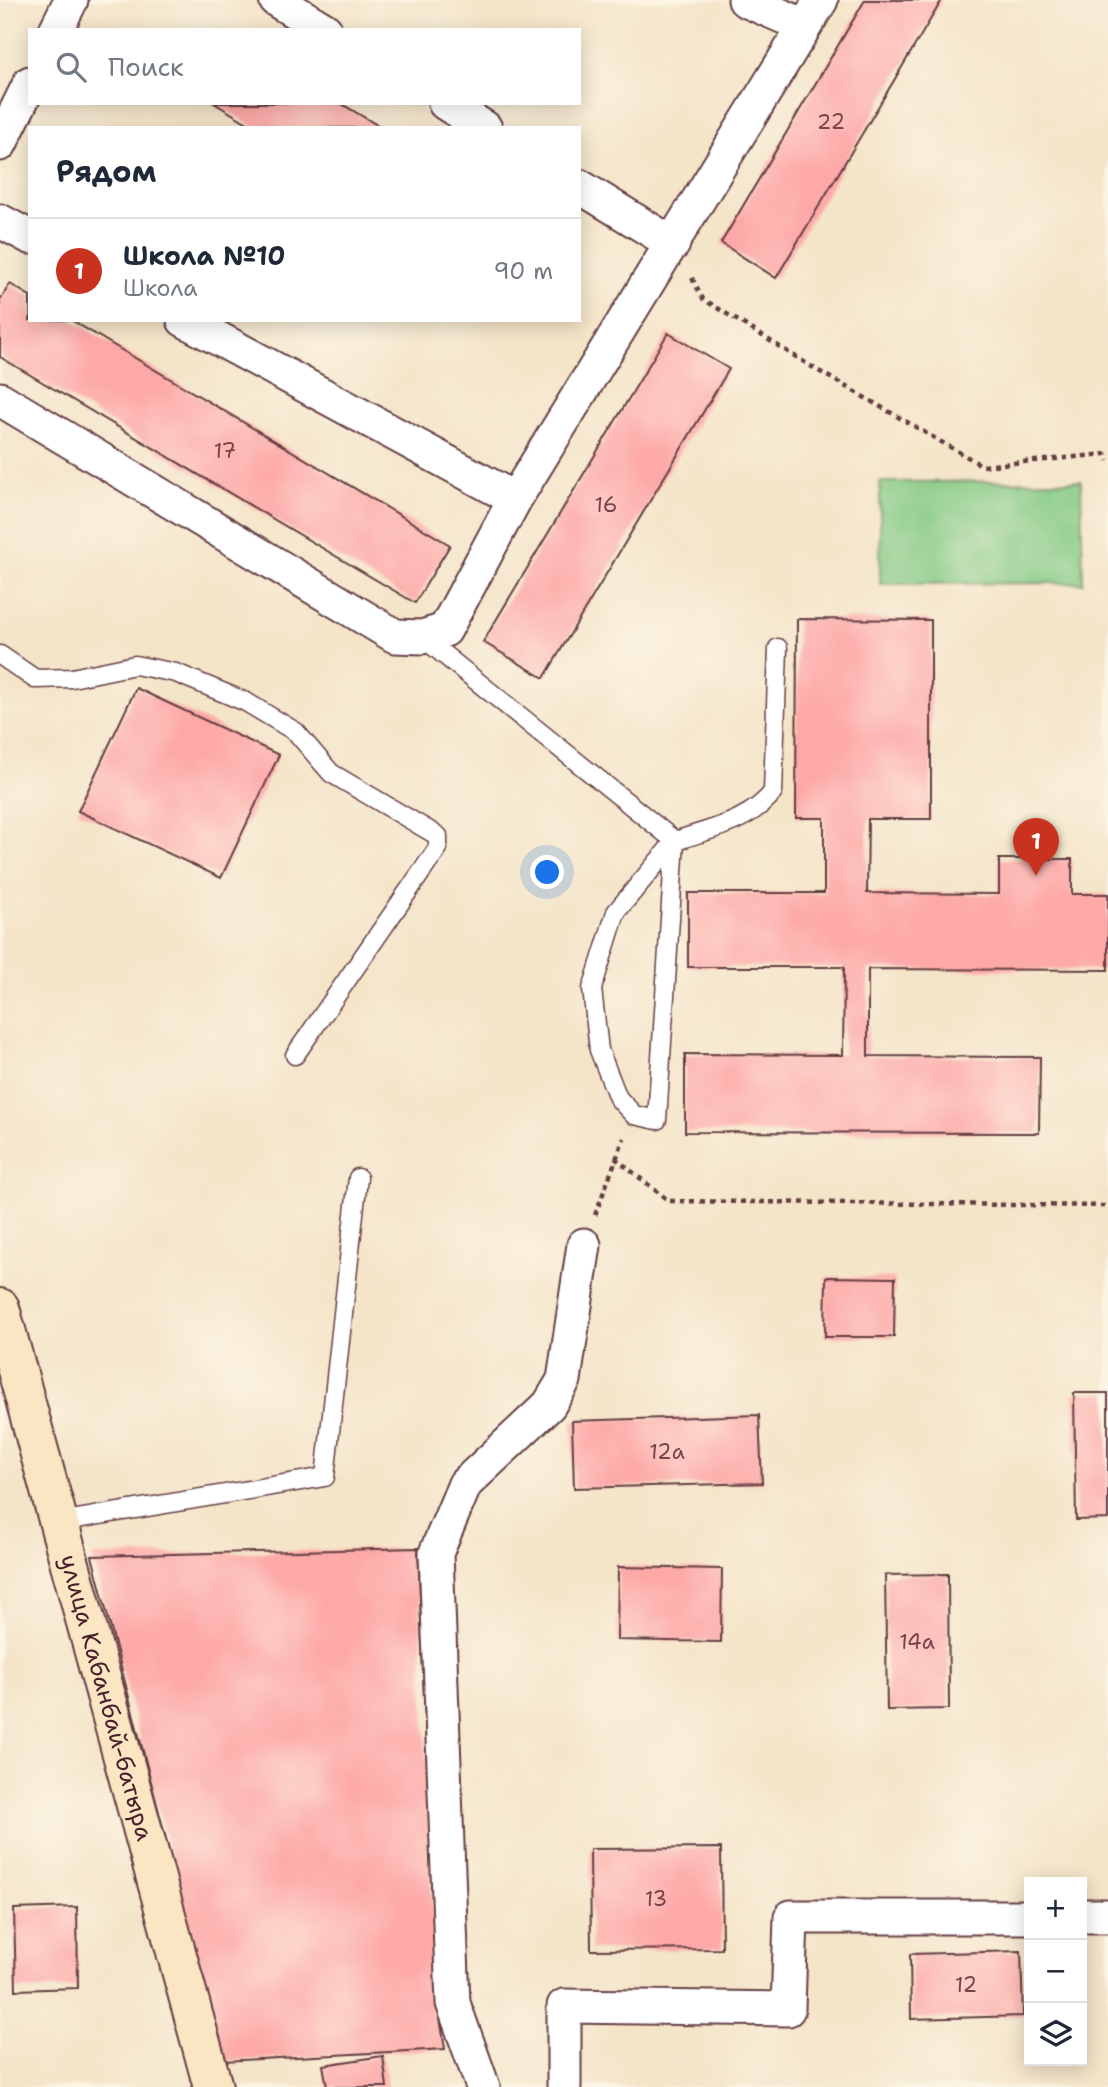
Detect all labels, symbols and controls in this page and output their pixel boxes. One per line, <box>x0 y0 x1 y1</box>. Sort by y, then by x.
search box <box>28 28 581 105</box>
icon: search <box>52 48 90 86</box>
text: Поиск <box>108 49 184 84</box>
house number: 22 <box>817 108 845 136</box>
text: Рядом <box>56 151 156 192</box>
text: Школа №10 <box>123 238 285 273</box>
text: 1 <box>74 256 84 286</box>
text: 90 m <box>493 256 553 286</box>
text: Школа <box>123 273 198 303</box>
house number: 17 <box>214 437 236 465</box>
house number: 16 <box>595 491 617 519</box>
pin: 1 <box>1013 818 1059 876</box>
your location <box>530 855 564 889</box>
house number: 12а <box>649 1438 685 1466</box>
street label: улица Кабанбай-батыра <box>52 1551 161 1844</box>
house number: 14а <box>899 1628 935 1656</box>
map controls <box>1024 1877 1087 2066</box>
button: + <box>1024 1877 1087 1940</box>
house number: 13 <box>645 1885 667 1913</box>
button: − <box>1024 1940 1087 2003</box>
house number: 12 <box>955 1971 977 1999</box>
button: layers <box>1024 2003 1087 2066</box>

